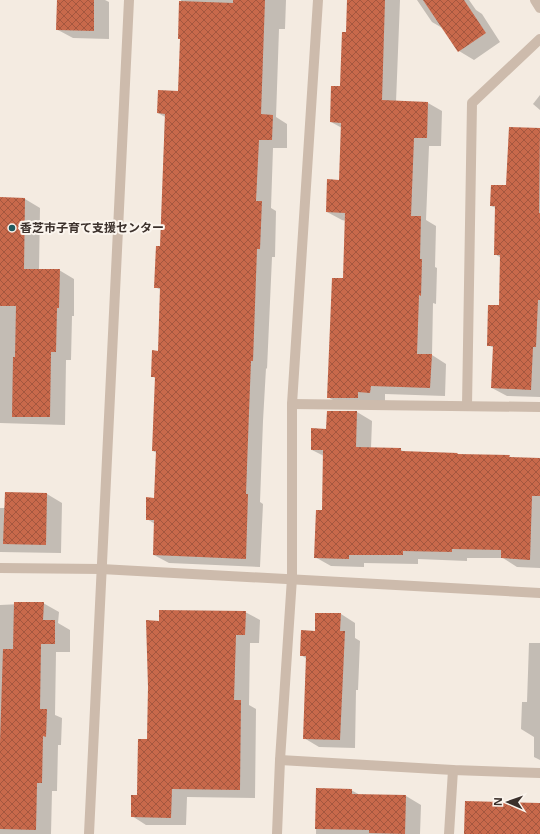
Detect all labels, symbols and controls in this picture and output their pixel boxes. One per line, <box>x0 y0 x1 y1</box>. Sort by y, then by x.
place label: 香芝市子育て支援センター <box>20 219 164 236</box>
marker: 香芝市子育て支援センター <box>7 223 17 233</box>
north arrow <box>488 782 528 822</box>
text: N <box>490 797 505 806</box>

